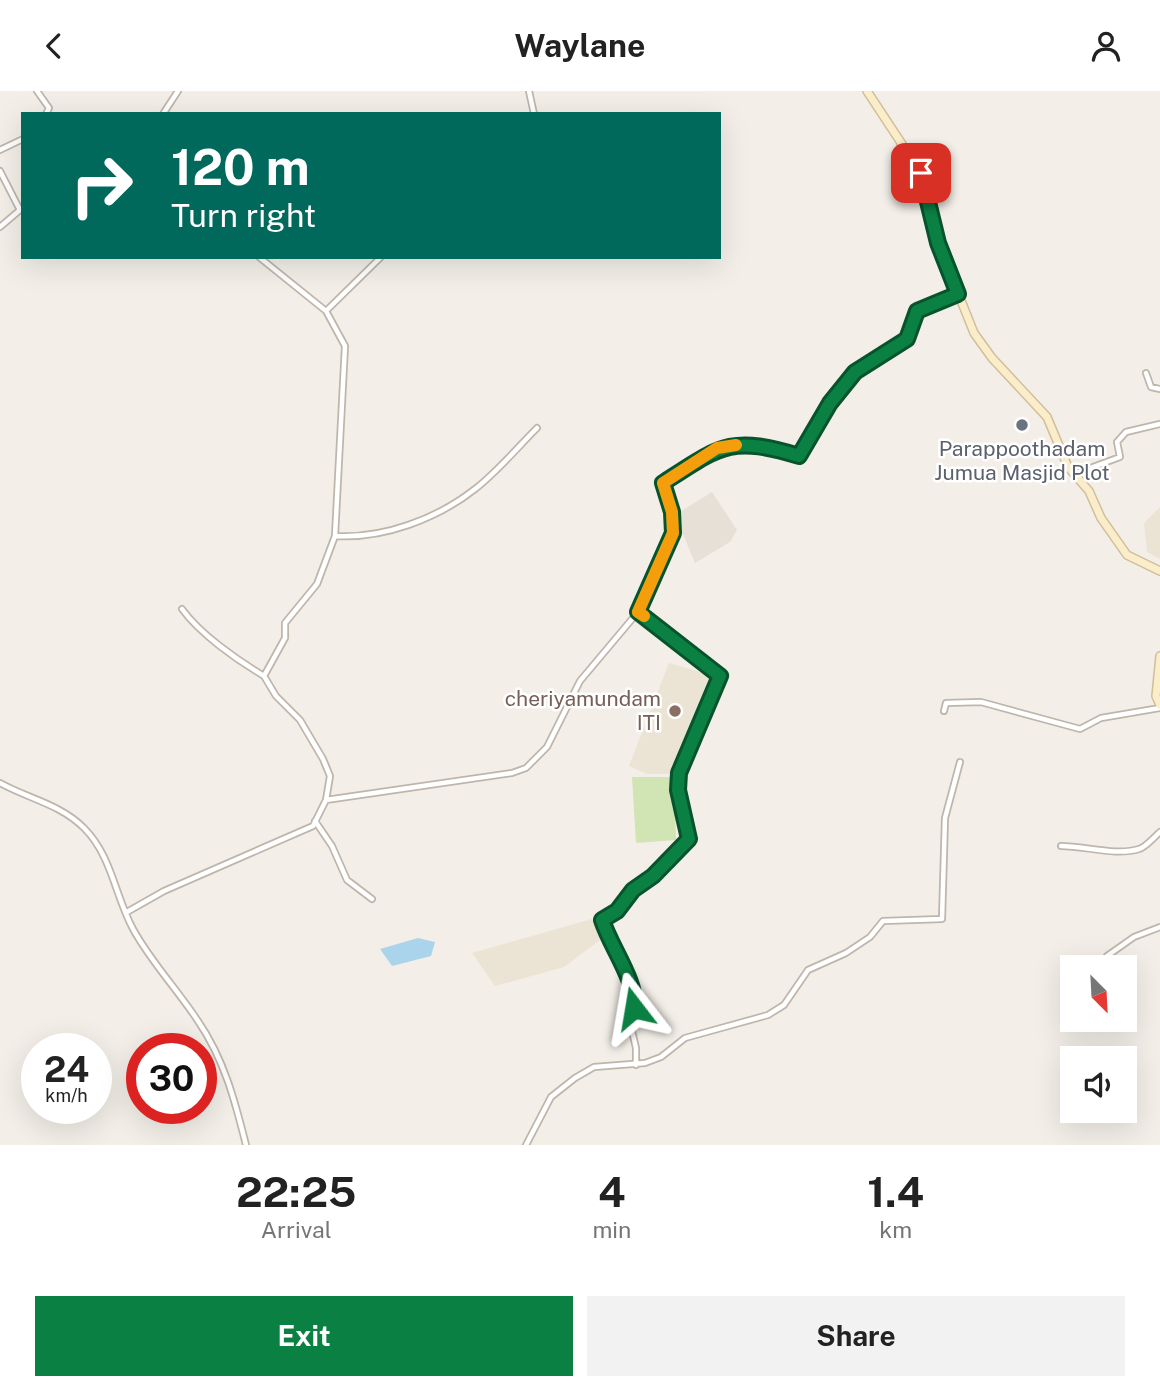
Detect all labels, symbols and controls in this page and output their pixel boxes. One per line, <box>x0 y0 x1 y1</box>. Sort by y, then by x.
icon: back <box>35 27 73 65</box>
text: Waylane <box>515 27 645 64</box>
icon: person <box>1087 27 1125 65</box>
text: 120 m <box>171 138 310 196</box>
icon: right <box>56 140 147 231</box>
pin <box>891 143 951 203</box>
icon: arrive <box>902 154 940 192</box>
text: Turn right <box>171 197 316 234</box>
marker: Parappoothadam Jumua Masjid Plot <box>1014 417 1030 433</box>
place label: Parappoothadam Jumua Masjid Plot <box>934 436 1110 485</box>
place label: cheriyamundam ITI <box>505 686 661 735</box>
marker: cheriyamundam ITI <box>667 703 683 719</box>
north arrow <box>1060 955 1138 1033</box>
map controls <box>1060 955 1137 1123</box>
position arrow <box>597 971 671 1045</box>
speed limit sign: 30 <box>126 1033 217 1124</box>
button: sound <box>1060 1046 1137 1123</box>
text: 24 <box>44 1049 89 1090</box>
text: km/h <box>45 1085 88 1106</box>
text: 22:25 <box>236 1167 356 1216</box>
text: 4 <box>598 1167 626 1216</box>
text: 1.4 <box>867 1167 924 1216</box>
text: Arrival <box>261 1216 332 1243</box>
text: min <box>592 1216 631 1243</box>
text: km <box>879 1216 912 1243</box>
button: Exit <box>35 1296 573 1376</box>
button: Share <box>587 1296 1125 1376</box>

